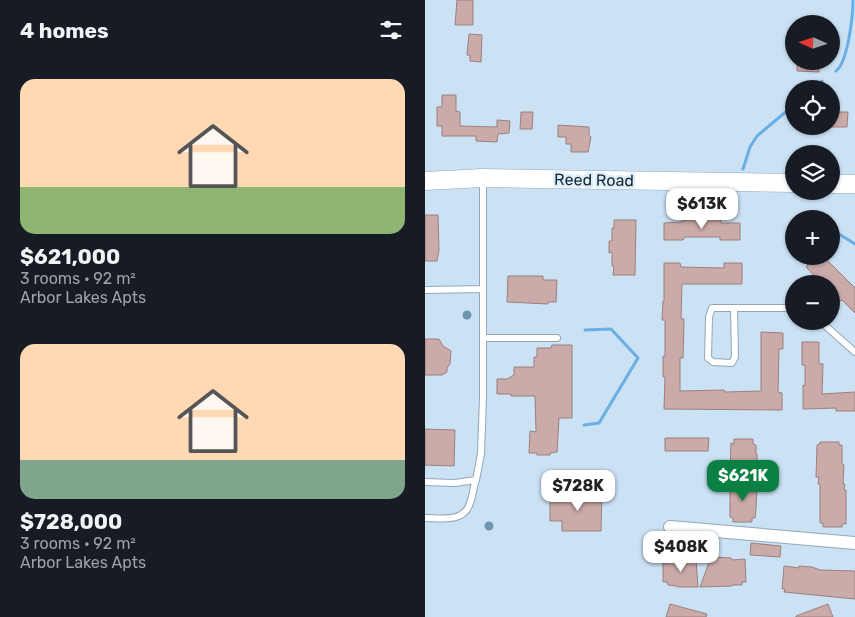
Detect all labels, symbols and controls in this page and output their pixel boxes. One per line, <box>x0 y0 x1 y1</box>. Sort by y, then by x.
north arrow <box>785 15 840 70</box>
map controls <box>785 15 840 330</box>
icon: filters <box>377 16 405 44</box>
text: 4 homes <box>20 18 109 43</box>
button: locate <box>785 80 840 135</box>
icon: home <box>168 111 258 201</box>
button: layers <box>785 145 840 200</box>
street label: Reed Road <box>554 170 634 190</box>
pin: $613K <box>667 188 737 230</box>
text: $613K <box>677 194 727 213</box>
button: + <box>785 210 840 265</box>
text: $621,000 <box>20 244 120 269</box>
text: 3 rooms · 92 m² <box>20 269 136 288</box>
button: − <box>785 275 840 330</box>
text: Arbor Lakes Apts <box>20 288 146 307</box>
icon: home <box>168 376 258 466</box>
pin: $621K <box>708 460 778 502</box>
text: $621K <box>718 466 768 485</box>
pin: $728K <box>543 470 613 512</box>
text: $728K <box>552 476 604 495</box>
text: $728,000 <box>20 509 122 534</box>
pin: $408K <box>646 530 716 573</box>
text: 3 rooms · 92 m² <box>20 534 136 553</box>
text: $408K <box>654 537 708 556</box>
text: Arbor Lakes Apts <box>20 553 146 572</box>

